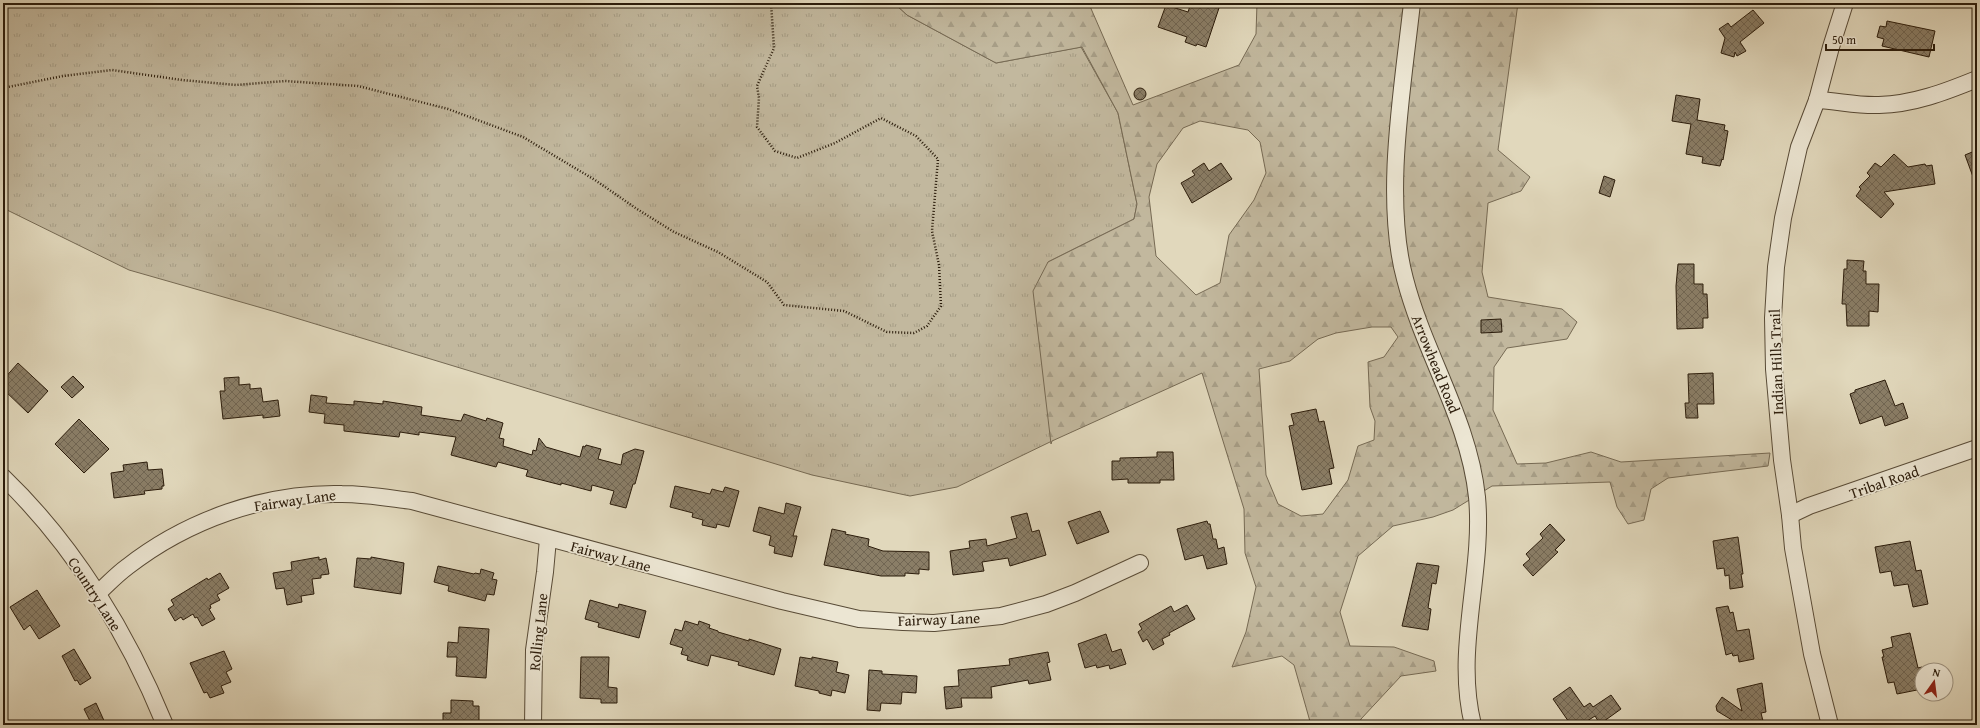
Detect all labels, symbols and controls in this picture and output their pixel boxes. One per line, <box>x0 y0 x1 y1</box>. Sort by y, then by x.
scale bar <box>1826 26 1934 52</box>
text: 50 m <box>1832 31 1856 48</box>
street label: Indian Hills Trail <box>1764 309 1788 415</box>
street label: Arrowhead Road <box>1407 312 1465 416</box>
street label: Tribal Road <box>1846 460 1922 504</box>
street label: Fairway Lane <box>253 484 337 516</box>
street label: Fairway Lane <box>568 535 654 577</box>
street label: Country Lane <box>63 553 127 635</box>
street label: Rolling Lane <box>523 592 553 672</box>
street label: Fairway Lane <box>897 607 981 631</box>
north arrow <box>1914 662 1954 702</box>
text: N <box>1931 664 1943 681</box>

